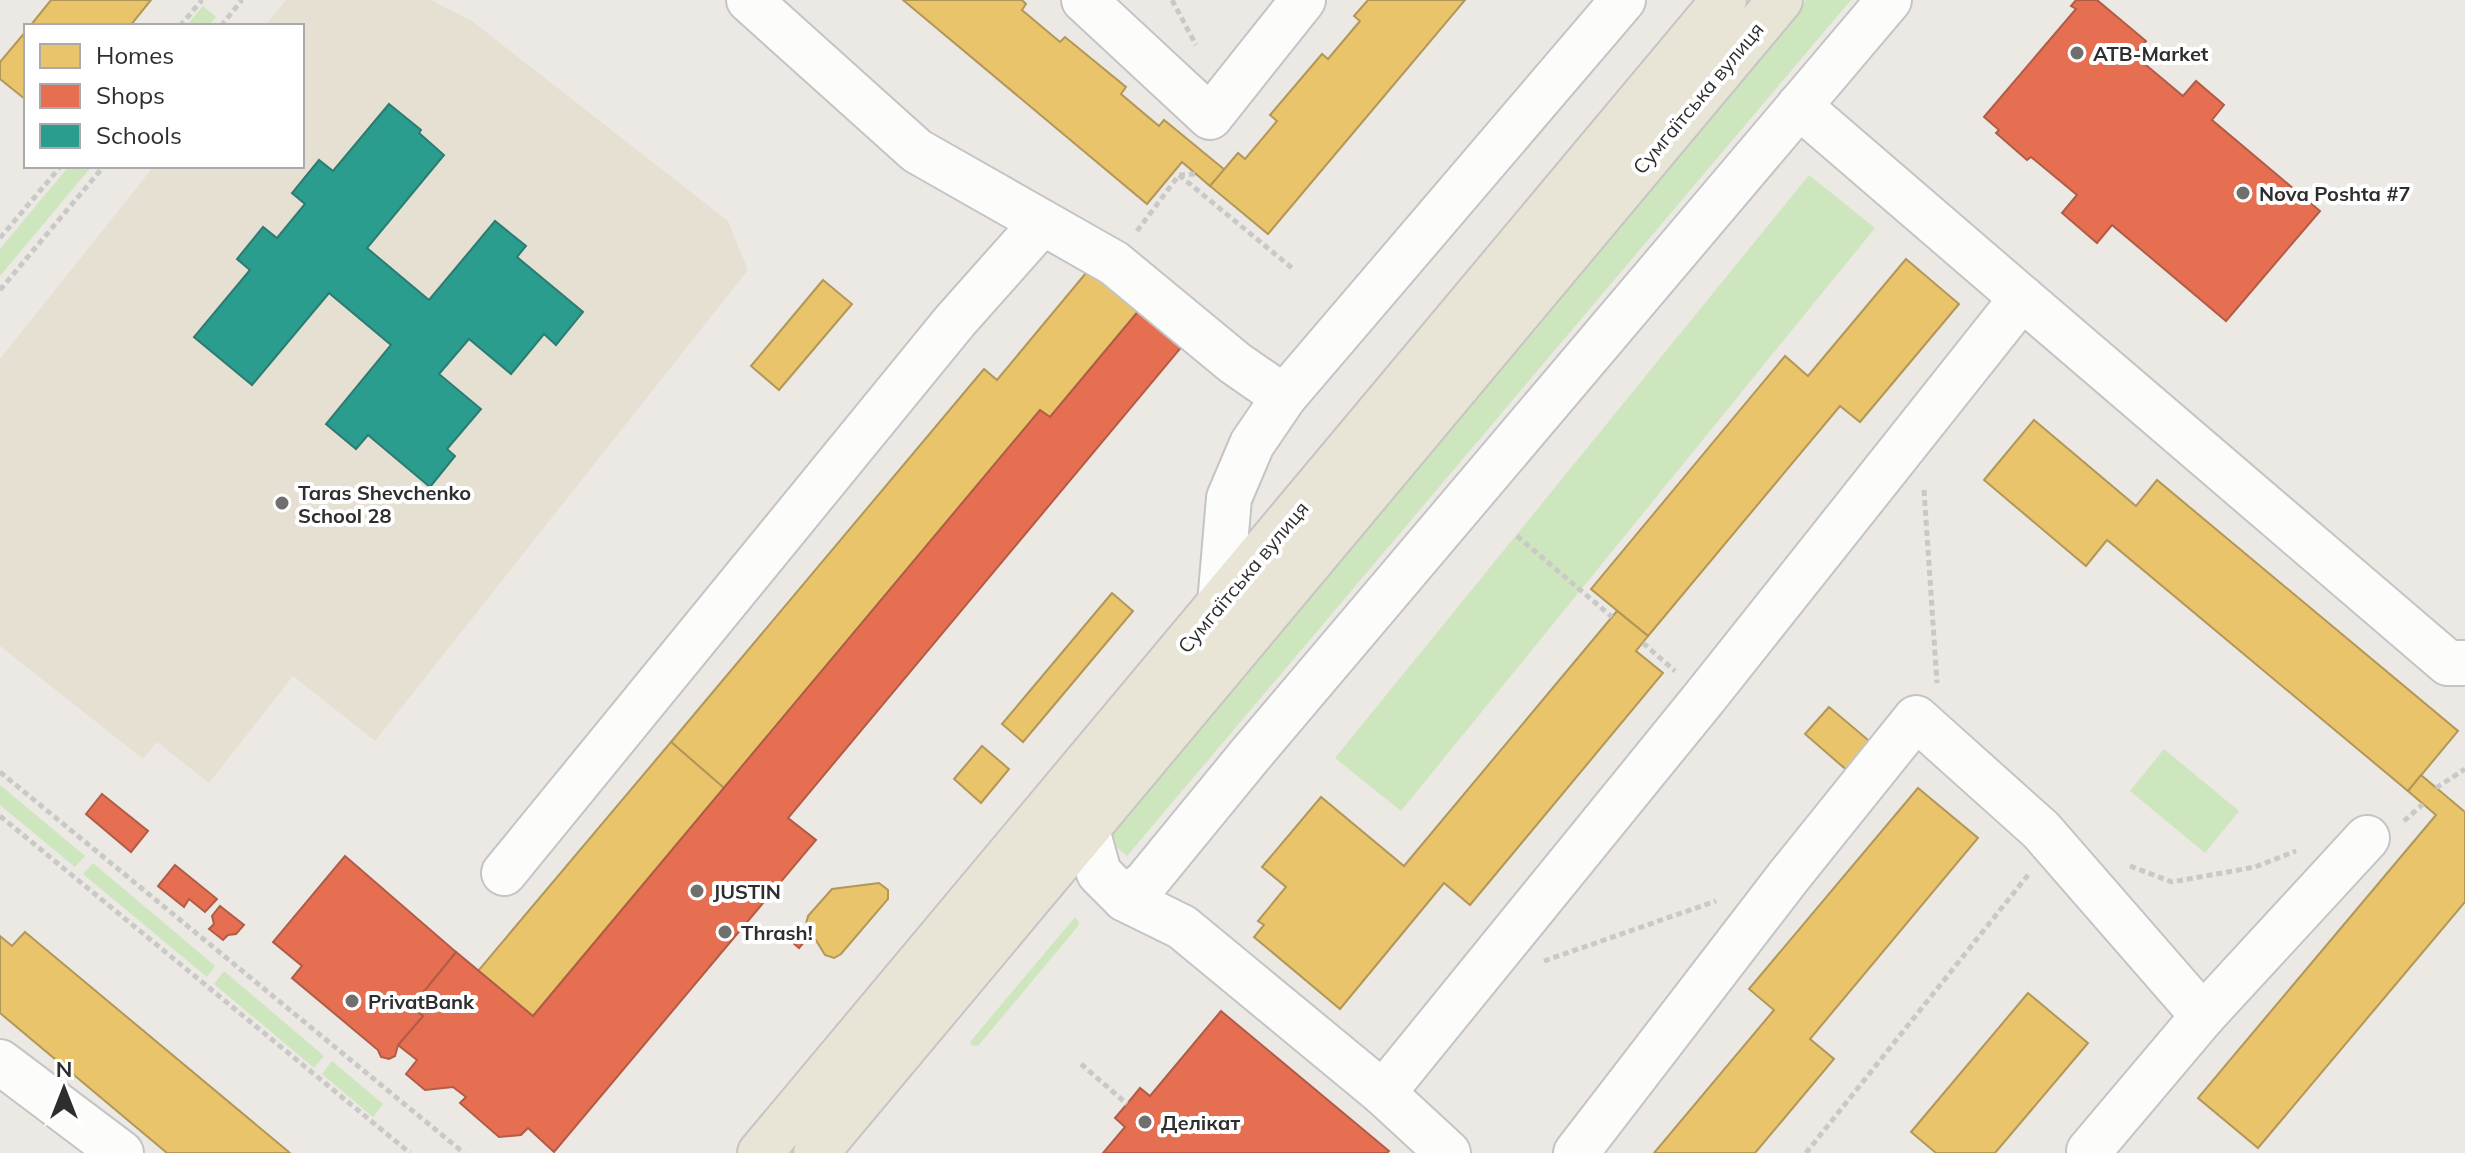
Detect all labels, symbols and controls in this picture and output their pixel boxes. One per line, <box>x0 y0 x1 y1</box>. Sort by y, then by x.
street label: Сумгаїтська вулиця <box>1627 17 1769 179</box>
legend <box>24 24 304 168</box>
text: Homes <box>96 40 174 70</box>
place label: ATB-Market <box>2093 41 2209 66</box>
marker: ATB-Market <box>2068 44 2086 62</box>
text: Shops <box>96 80 165 110</box>
text: Schools <box>96 120 182 150</box>
place label: Nova Poshta #7 <box>2259 181 2411 206</box>
marker: Nova Poshta #7 <box>2234 184 2252 202</box>
place label: Taras Shevchenko School 28 <box>298 480 471 528</box>
marker: Taras Shevchenko School 28 <box>273 494 291 512</box>
street label: Сумгаїтська вулиця <box>1172 496 1314 658</box>
place label: JUSTIN <box>713 879 781 904</box>
marker: JUSTIN <box>688 882 706 900</box>
place label: Thrash! <box>741 920 813 945</box>
marker: Thrash! <box>716 923 734 941</box>
place label: PrivatBank <box>368 989 475 1014</box>
marker: PrivatBank <box>343 992 361 1010</box>
north arrow <box>24 1049 104 1129</box>
text: N <box>56 1055 72 1083</box>
place label: Делікат <box>1161 1110 1240 1135</box>
marker: Делікат <box>1136 1113 1154 1131</box>

